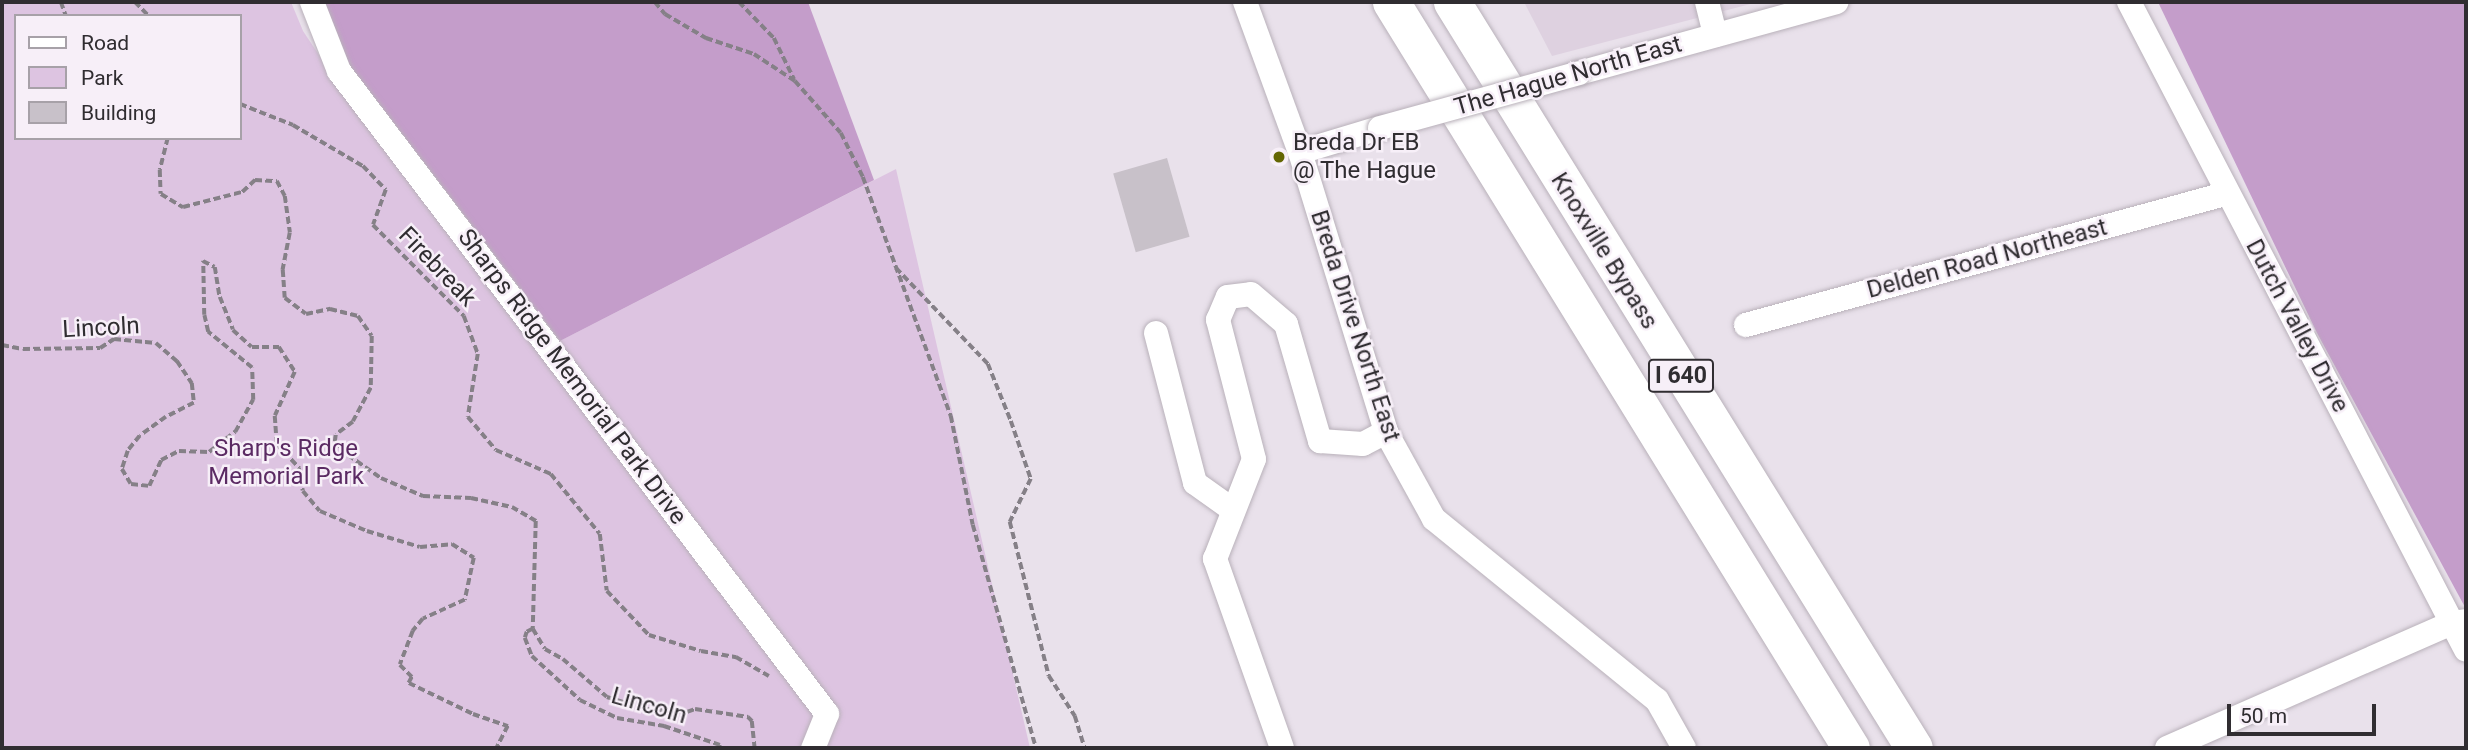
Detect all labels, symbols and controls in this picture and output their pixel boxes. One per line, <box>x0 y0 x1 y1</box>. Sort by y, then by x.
legend <box>14 14 242 140</box>
street label: The Hague North East <box>1451 30 1685 122</box>
text: Road <box>81 31 129 55</box>
text: Park <box>81 66 123 90</box>
text: Building <box>81 101 156 125</box>
place label: Breda Dr EB @ The Hague <box>1293 129 1436 185</box>
marker: Breda Dr EB @ The Hague <box>1271 149 1287 165</box>
street label: Knoxville Bypass <box>1544 168 1664 334</box>
street label: Breda Drive North East <box>1304 207 1406 445</box>
street label: Delden Road Northeast <box>1864 213 2110 305</box>
street label: Firebreak <box>392 221 482 313</box>
street label: Sharps Ridge Memorial Park Drive <box>451 224 693 530</box>
street label: Dutch Valley Drive <box>2239 235 2355 417</box>
street label: Lincoln <box>62 312 140 344</box>
road number: I 640 <box>1648 356 1714 396</box>
park label: Sharp's Ridge Memorial Park <box>208 435 364 491</box>
street label: Lincoln <box>608 681 690 731</box>
scale bar <box>2230 690 2379 734</box>
text: 50 m <box>2240 704 2287 728</box>

